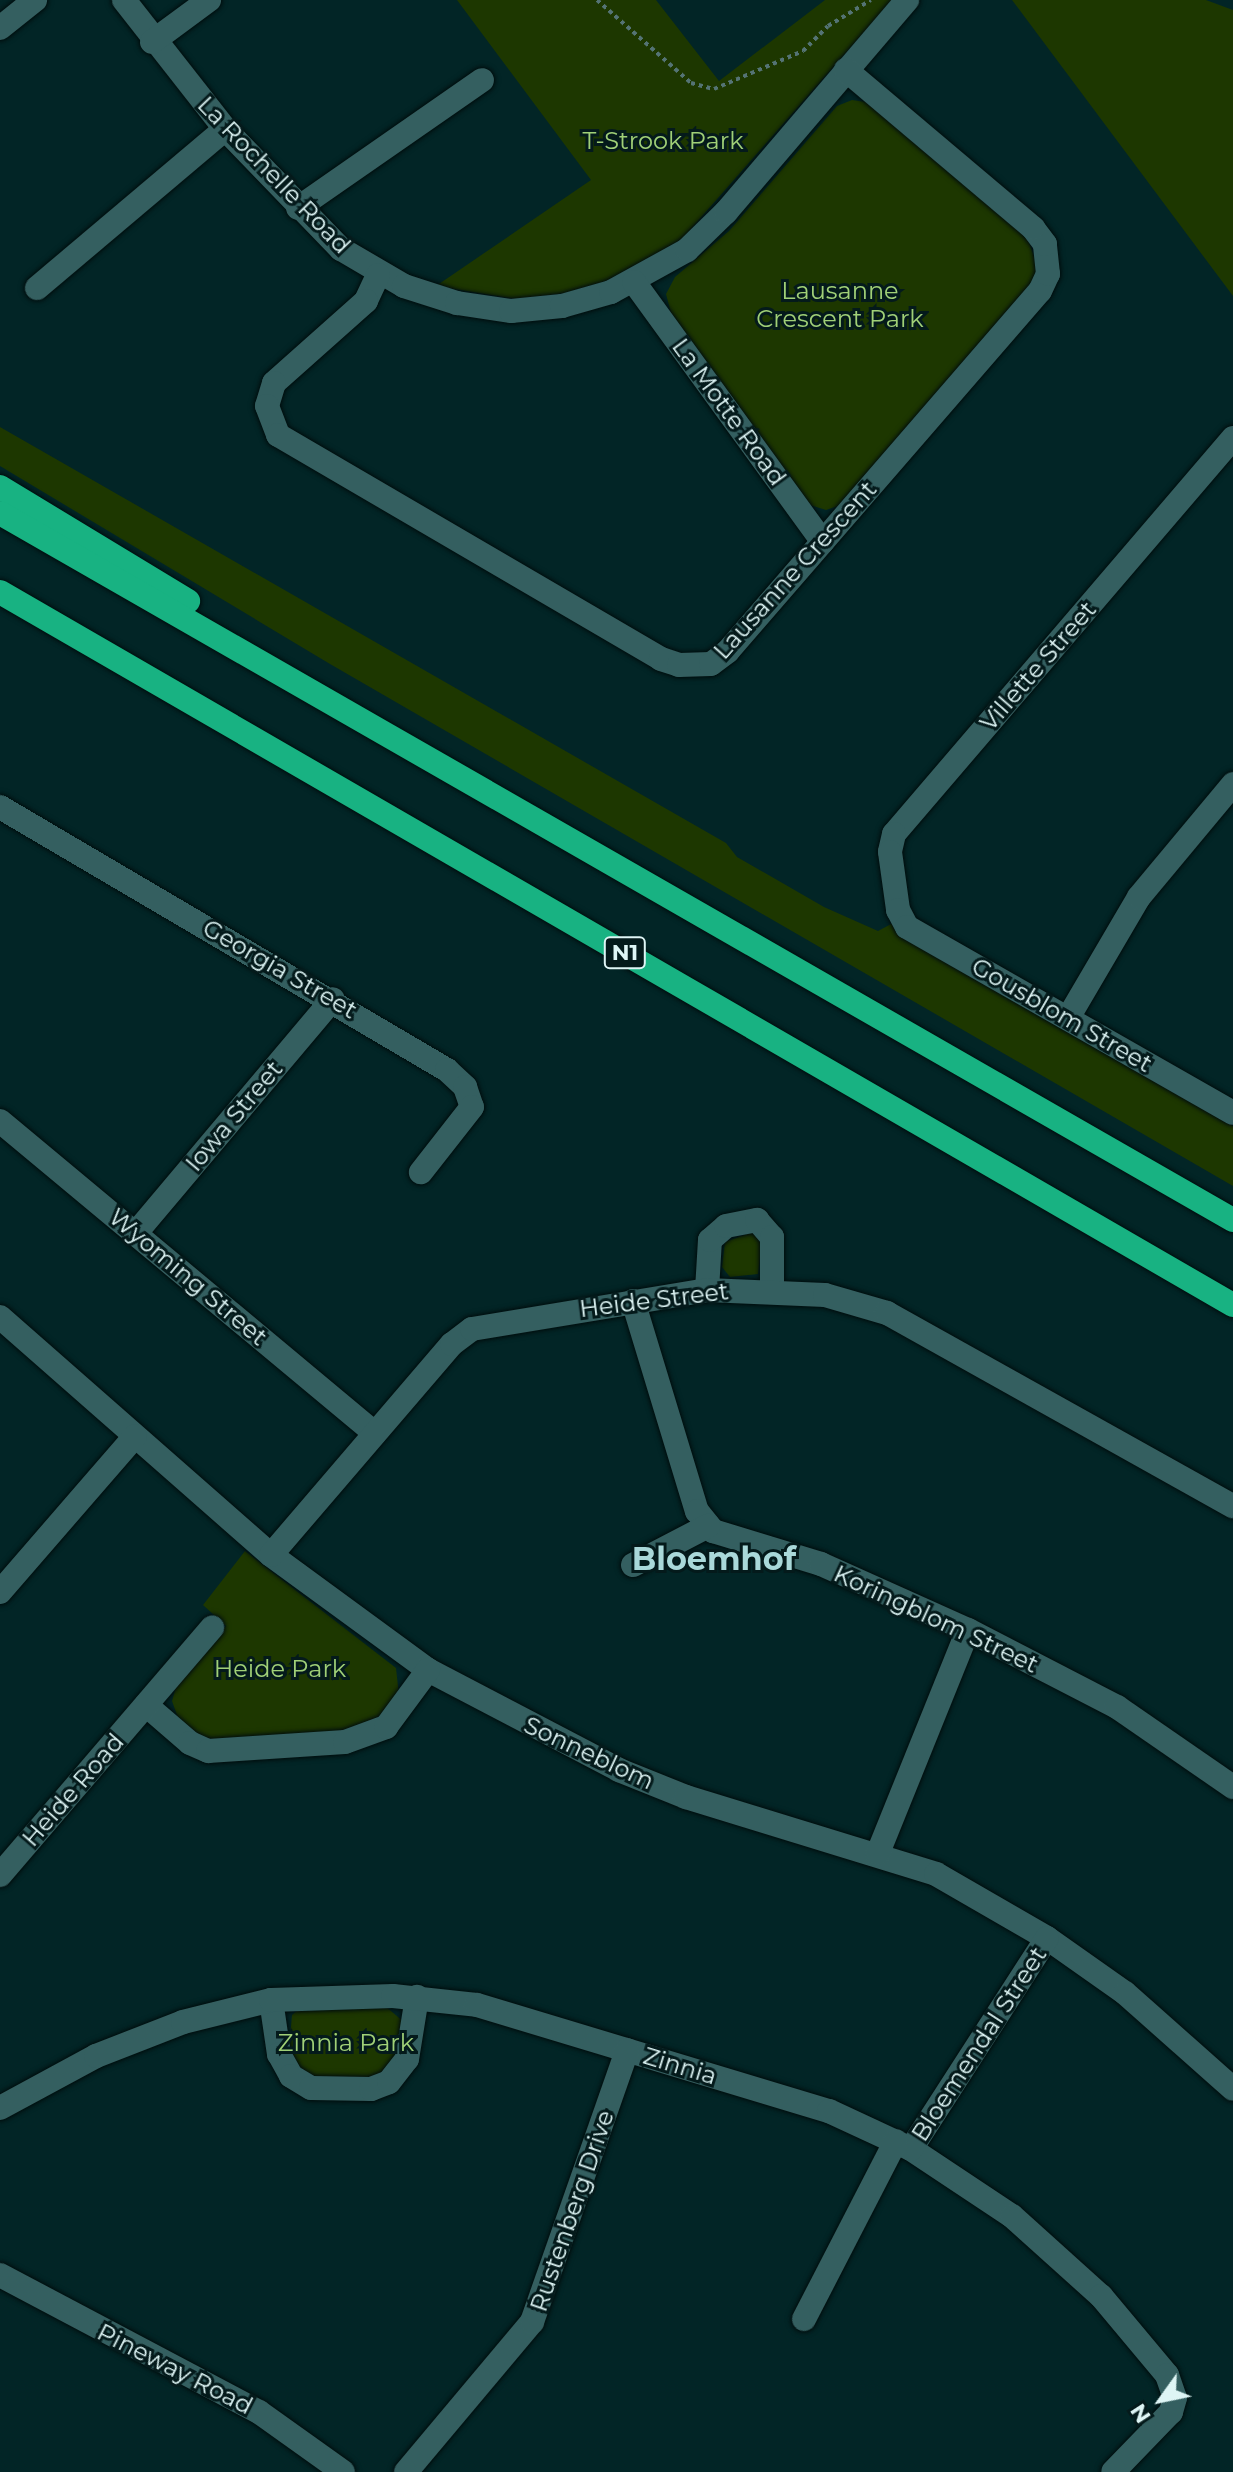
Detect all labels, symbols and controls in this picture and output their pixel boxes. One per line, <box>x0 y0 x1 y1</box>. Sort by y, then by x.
street label: La Rochelle Road <box>192 90 356 260</box>
park label: T-Strook Park <box>582 127 744 155</box>
park label: Lausanne Crescent Park <box>756 277 924 333</box>
street label: La Motte Road <box>666 333 792 491</box>
street label: Lausanne Crescent <box>707 475 883 665</box>
street label: Villette Street <box>974 595 1102 737</box>
street label: Georgia Street <box>198 913 362 1025</box>
road number: N1 <box>603 935 647 971</box>
street label: Gousblom Street <box>967 952 1157 1078</box>
street label: Iowa Street <box>179 1055 289 1177</box>
street label: Wyoming Street <box>103 1202 273 1352</box>
street label: Heide Street <box>578 1277 730 1323</box>
district label: Bloemhof <box>632 1540 796 1578</box>
street label: Koringblom Street <box>829 1559 1043 1679</box>
park label: Heide Park <box>214 1655 346 1683</box>
street label: Sonneblom <box>519 1710 659 1796</box>
street label: Heide Road <box>16 1728 130 1852</box>
street label: Bloemendal Street <box>905 1941 1053 2147</box>
park label: Zinnia Park <box>278 2029 414 2057</box>
street label: Zinnia <box>640 2041 720 2091</box>
street label: Rustenberg Drive <box>524 2107 620 2315</box>
street label: Pineway Road <box>92 2317 258 2421</box>
north arrow <box>1121 2360 1201 2440</box>
text: N <box>1124 2399 1157 2428</box>

